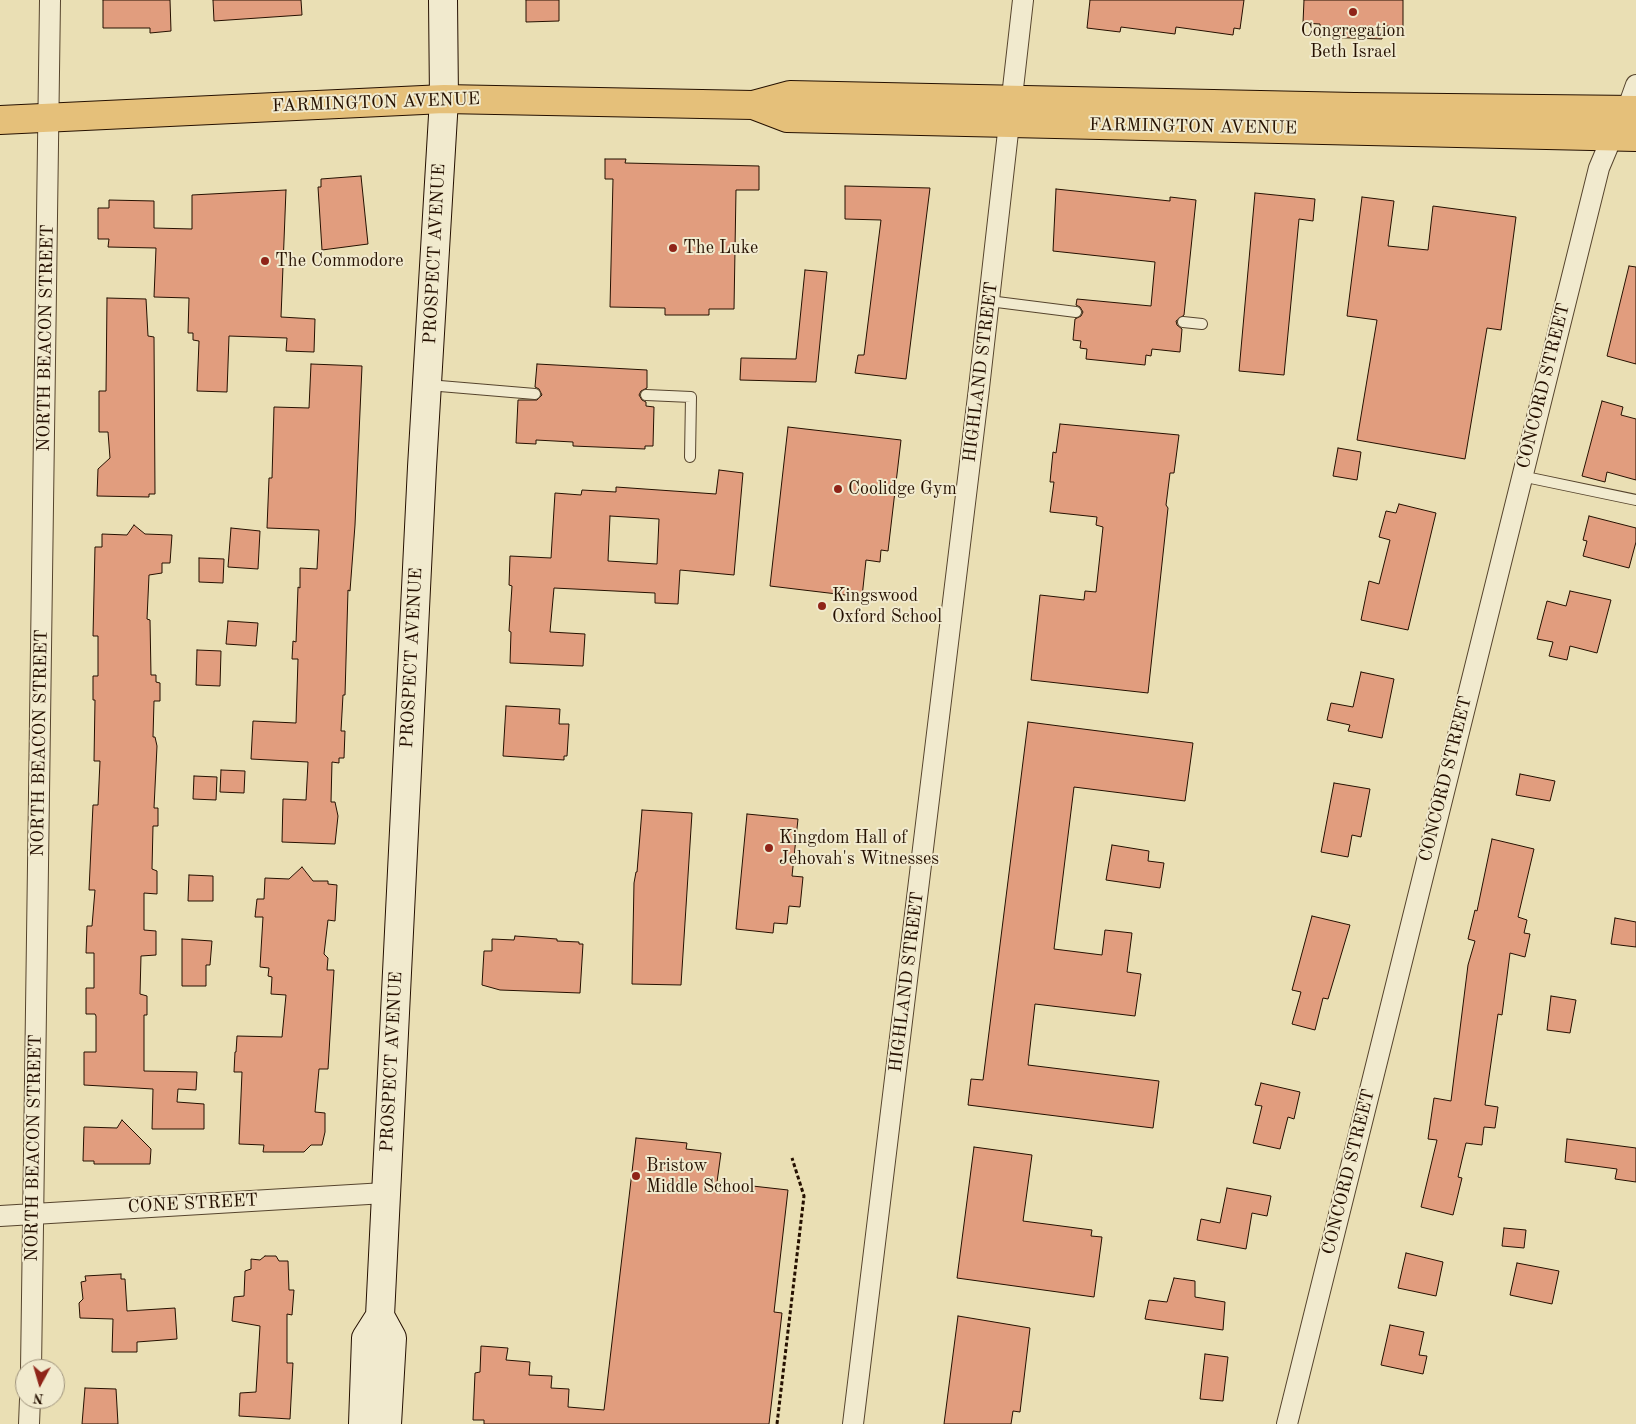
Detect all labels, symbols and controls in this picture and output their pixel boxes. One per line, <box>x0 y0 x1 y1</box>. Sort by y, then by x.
marker: Congregation Beth Israel <box>1347 6 1359 18</box>
place label: Congregation Beth Israel <box>1301 20 1405 62</box>
street label: FARMINGTON AVENUE <box>272 89 480 117</box>
street label: FARMINGTON AVENUE <box>1089 114 1297 140</box>
street label: PROSPECT AVENUE <box>419 163 451 345</box>
street label: NORTH BEACON STREET <box>33 224 59 452</box>
place label: The Luke <box>683 237 758 259</box>
marker: The Luke <box>667 242 679 254</box>
place label: The Commodore <box>275 250 403 272</box>
marker: The Commodore <box>259 255 271 267</box>
street label: HIGHLAND STREET <box>959 280 1003 464</box>
street label: CONCORD STREET <box>1513 301 1575 471</box>
place label: Coolidge Gym <box>848 478 957 500</box>
marker: Coolidge Gym <box>832 483 844 495</box>
street label: PROSPECT AVENUE <box>396 567 428 749</box>
place label: Kingswood Oxford School <box>832 585 942 628</box>
marker: Kingswood Oxford School <box>816 600 828 612</box>
street label: NORTH BEACON STREET <box>27 629 53 857</box>
street label: CONCORD STREET <box>1415 694 1477 864</box>
place label: Kingdom Hall of Jehovah's Witnesses <box>779 827 939 870</box>
marker: Kingdom Hall of Jehovah's Witnesses <box>763 842 775 854</box>
street label: HIGHLAND STREET <box>885 890 929 1074</box>
street label: PROSPECT AVENUE <box>376 971 408 1153</box>
street label: NORTH BEACON STREET <box>21 1034 47 1262</box>
street label: CONCORD STREET <box>1318 1087 1380 1257</box>
place label: Bristow Middle School <box>646 1155 754 1198</box>
marker: Bristow Middle School <box>630 1170 642 1182</box>
street label: CONE STREET <box>127 1190 259 1218</box>
north arrow <box>15 1359 65 1409</box>
text: N <box>32 1390 45 1405</box>

